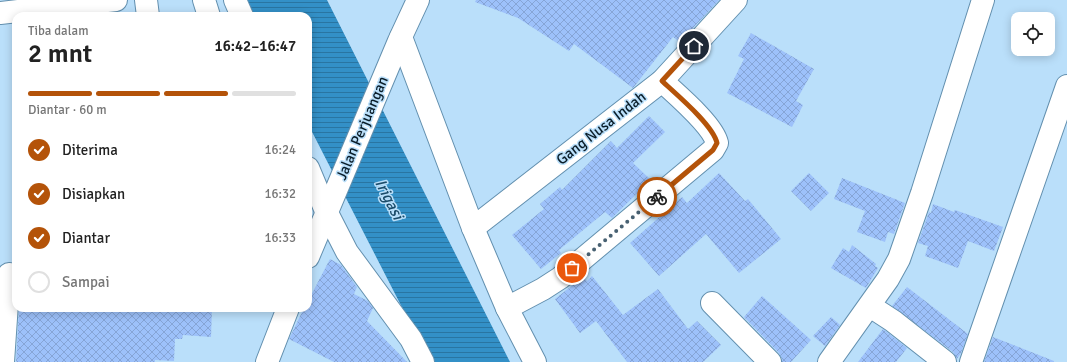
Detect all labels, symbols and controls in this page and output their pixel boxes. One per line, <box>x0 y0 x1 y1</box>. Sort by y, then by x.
map controls <box>1011 12 1055 56</box>
button: locate <box>1011 12 1055 56</box>
text: Tiba dalam <box>28 23 89 39</box>
pin <box>677 29 711 63</box>
icon: home <box>683 35 705 57</box>
text: 16:42–16:47 <box>215 37 296 55</box>
text: 2 mnt <box>28 38 92 70</box>
street label: Jalan Perjuangan <box>332 74 392 182</box>
street label: Gang Nusa Indah <box>553 87 649 169</box>
text: Diantar · 60 m <box>28 102 107 118</box>
icon: check <box>28 139 50 161</box>
text: Diterima <box>62 141 118 159</box>
text: 16:24 <box>264 142 296 158</box>
water label: Irigasi <box>370 176 409 225</box>
courier <box>637 177 677 217</box>
icon: check <box>28 183 50 205</box>
text: Disiapkan <box>62 185 125 203</box>
text: 16:32 <box>264 186 296 202</box>
icon: bike <box>646 186 668 208</box>
icon: check <box>28 227 50 249</box>
text: Diantar <box>62 229 110 247</box>
text: 16:33 <box>264 230 296 246</box>
pin <box>555 251 589 285</box>
icon: bag <box>561 257 583 279</box>
text: Sampai <box>62 273 110 291</box>

